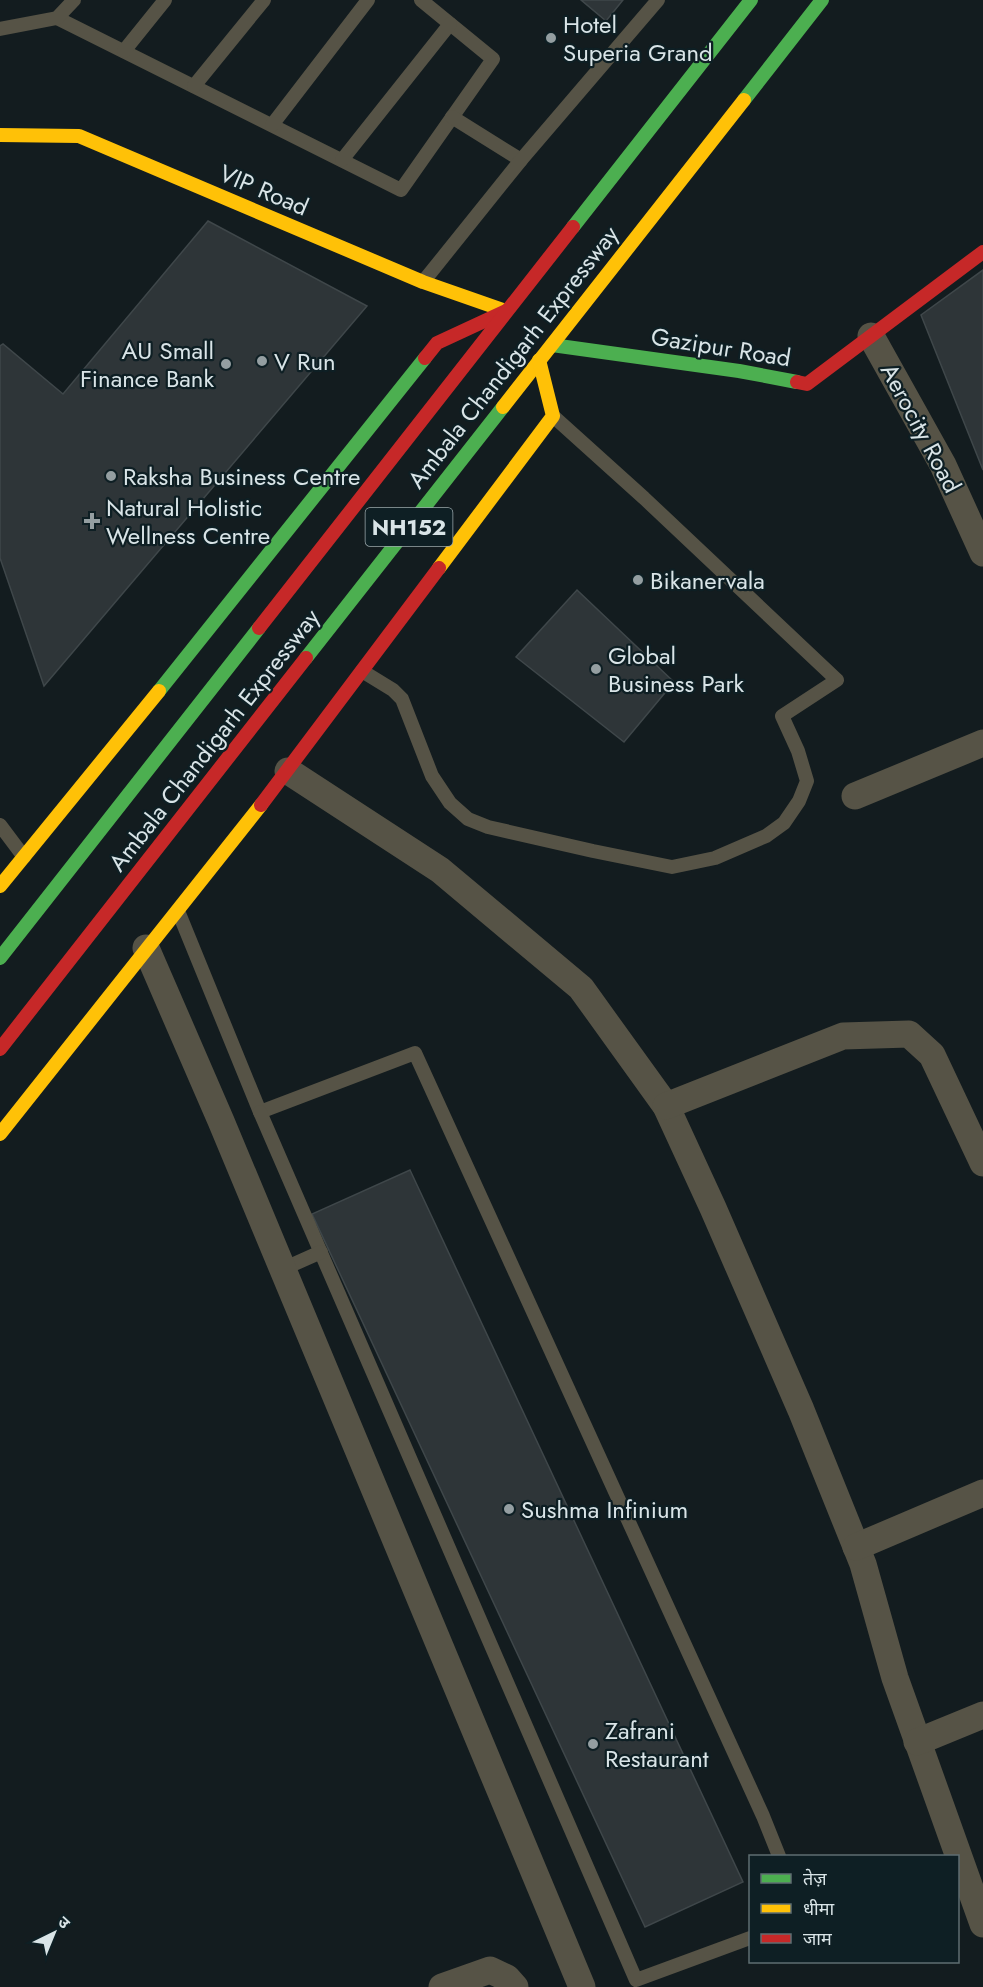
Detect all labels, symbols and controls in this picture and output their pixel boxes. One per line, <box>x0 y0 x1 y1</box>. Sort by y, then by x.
place label: Hotel Superia Grand <box>563 7 713 70</box>
marker: Hotel Superia Grand <box>544 31 558 45</box>
street label: VIP Road <box>214 156 314 224</box>
street label: Ambala Chandigarh Expressway <box>399 218 627 496</box>
street label: Gazipur Road <box>649 319 793 375</box>
place label: AU Small Finance Bank <box>80 333 214 396</box>
place label: V Run <box>274 344 336 379</box>
marker: V Run <box>255 354 269 368</box>
marker: AU Small Finance Bank <box>219 357 233 371</box>
street label: Aerocity Road <box>872 357 970 499</box>
place label: Raksha Business Centre <box>123 459 360 494</box>
marker: Raksha Business Centre <box>104 469 118 483</box>
place label: Natural Holistic Wellness Centre <box>106 490 270 553</box>
road number: NH152 <box>366 508 452 546</box>
marker: Natural Holistic Wellness Centre <box>83 512 101 530</box>
place label: Bikanervala <box>650 563 765 598</box>
marker: Bikanervala <box>631 573 645 587</box>
street label: Ambala Chandigarh Expressway <box>100 601 328 879</box>
place label: Global Business Park <box>608 638 745 701</box>
marker: Global Business Park <box>589 662 603 676</box>
place label: Sushma Infinium <box>521 1492 688 1527</box>
marker: Sushma Infinium <box>502 1502 516 1516</box>
place label: Zafrani Restaurant <box>605 1713 709 1776</box>
marker: Zafrani Restaurant <box>586 1737 600 1751</box>
legend <box>749 1855 959 1963</box>
text: तेज़ <box>803 1866 827 1892</box>
text: धीमा <box>803 1896 834 1922</box>
north arrow <box>24 1903 84 1963</box>
text: उ <box>53 1911 76 1934</box>
text: जाम <box>803 1926 833 1952</box>

